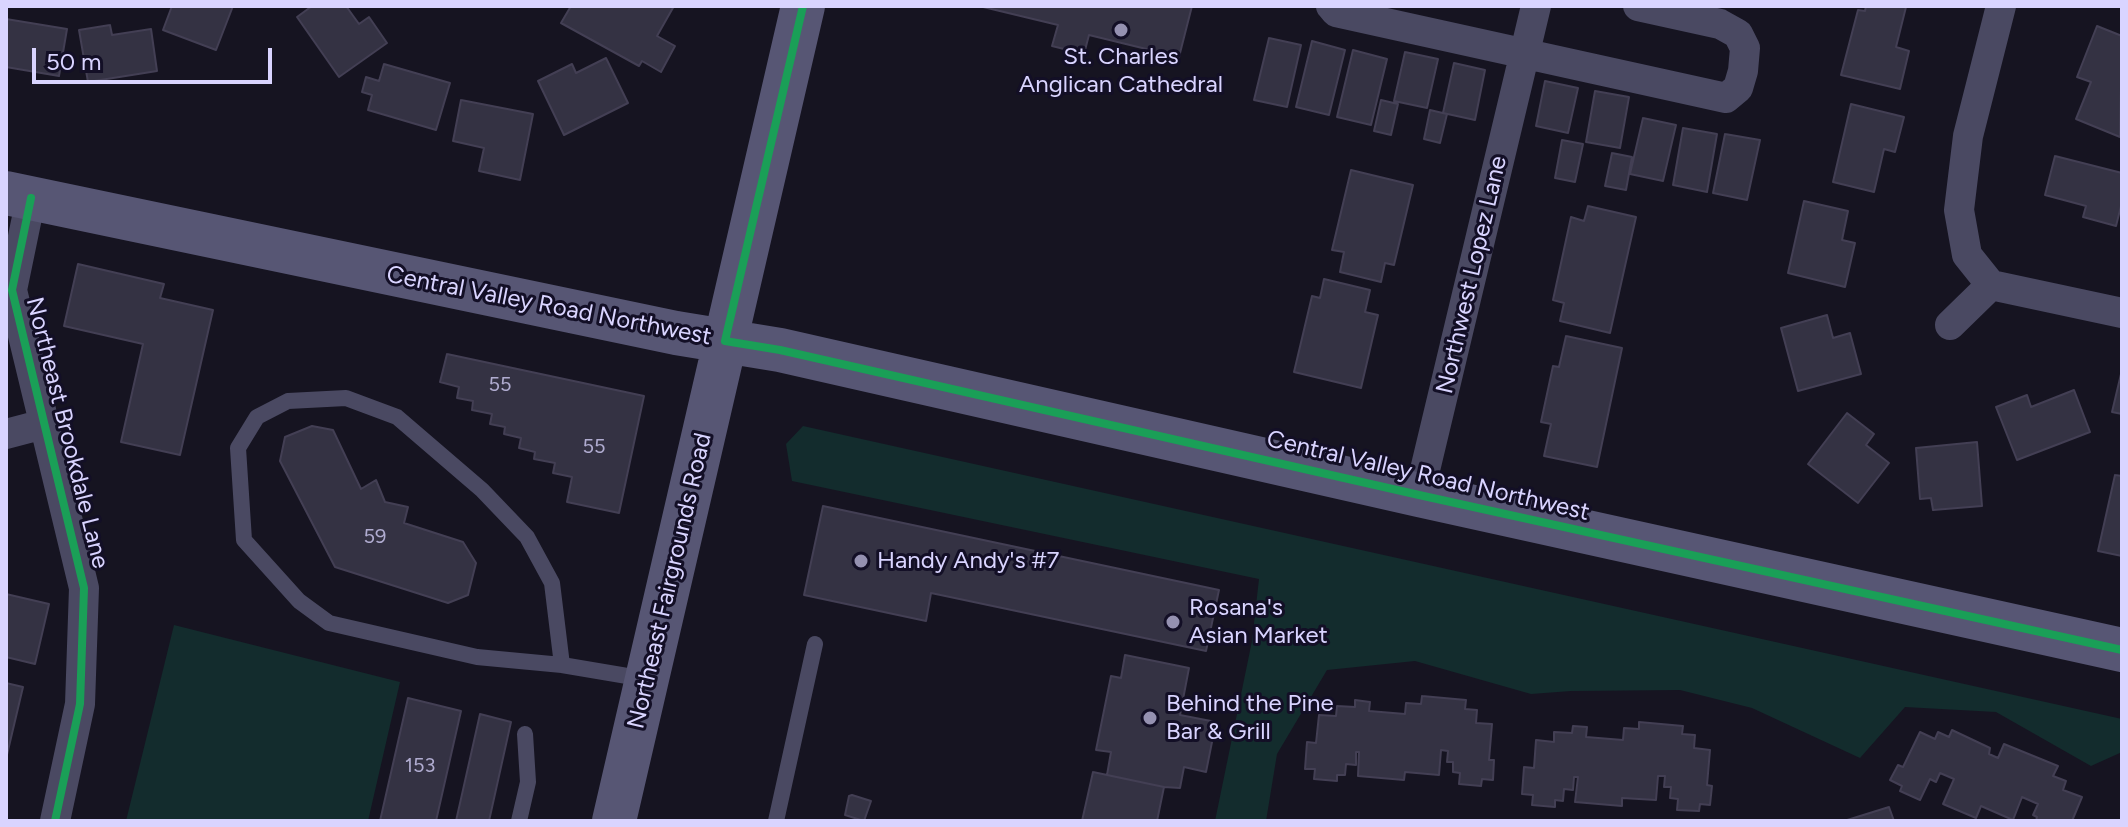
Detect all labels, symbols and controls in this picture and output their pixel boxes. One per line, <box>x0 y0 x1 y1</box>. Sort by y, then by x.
marker: St. Charles Anglican Cathedral <box>1112 21 1130 39</box>
scale bar <box>36 32 276 82</box>
place label: St. Charles Anglican Cathedral <box>1019 43 1223 99</box>
text: 50 m <box>46 47 102 76</box>
street label: Northwest Lopez Lane <box>1431 153 1513 397</box>
street label: Central Valley Road Northwest <box>384 260 714 352</box>
street label: Northeast Brookdale Lane <box>19 294 115 572</box>
house number: 55 <box>489 373 511 397</box>
street label: Central Valley Road Northwest <box>1264 425 1592 527</box>
street label: Northeast Fairgrounds Road <box>622 430 718 732</box>
house number: 55 <box>583 435 605 459</box>
house number: 59 <box>364 525 386 549</box>
place label: Handy Andy's #7 <box>877 547 1059 575</box>
marker: Handy Andy's #7 <box>852 552 870 570</box>
place label: Rosana's Asian Market <box>1189 594 1328 650</box>
marker: Rosana's Asian Market <box>1164 613 1182 631</box>
place label: Behind the Pine Bar & Grill <box>1166 690 1334 746</box>
marker: Behind the Pine Bar & Grill <box>1141 709 1159 727</box>
house number: 153 <box>405 754 435 778</box>

